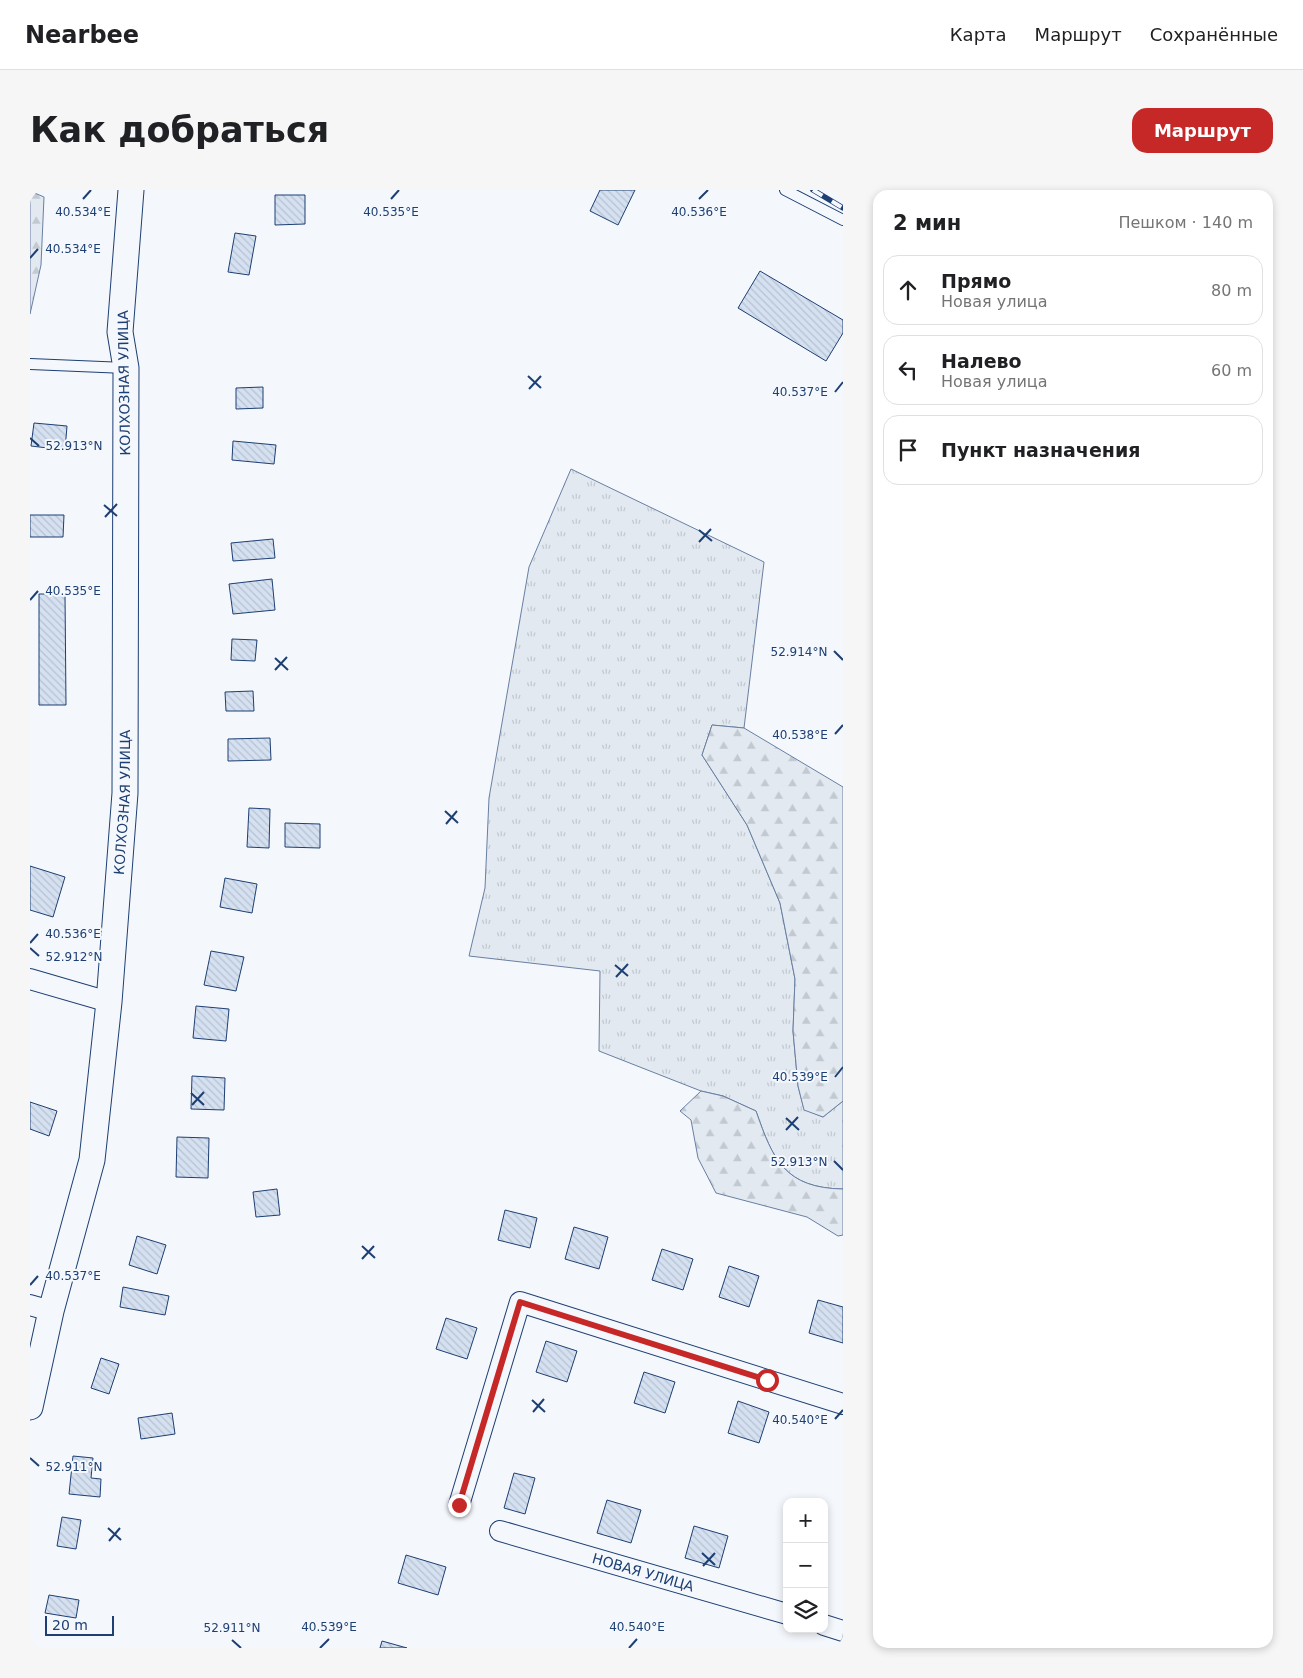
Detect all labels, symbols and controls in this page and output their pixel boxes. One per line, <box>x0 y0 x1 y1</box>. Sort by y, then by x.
text: Nearbee <box>25 21 139 49</box>
text: Карта <box>950 24 1007 45</box>
text: Маршрут <box>1035 24 1122 45</box>
text: Сохранённые <box>1150 24 1278 45</box>
button: Маршрут <box>1132 108 1273 153</box>
text: Как добраться <box>30 110 329 150</box>
text: 40.534°E <box>55 205 111 219</box>
text: 40.535°E <box>363 205 419 219</box>
text: 40.536°E <box>671 205 727 219</box>
text: 2 мин <box>893 211 961 235</box>
text: Пешком · 140 m <box>1118 213 1253 232</box>
text: 40.534°E <box>45 242 101 256</box>
text: Прямо <box>941 270 1011 292</box>
icon: ahead <box>894 276 922 304</box>
text: 80 m <box>1211 281 1252 300</box>
text: Новая улица <box>941 292 1048 311</box>
street label: КОЛХОЗНАЯ УЛИЦА <box>115 310 133 456</box>
text: Налево <box>941 350 1022 372</box>
icon: left <box>894 356 922 384</box>
text: 60 m <box>1211 361 1252 380</box>
text: Новая улица <box>941 372 1048 391</box>
text: 40.537°E <box>772 385 828 399</box>
icon: arrive <box>894 436 922 464</box>
text: 52.913°N <box>46 439 102 453</box>
text: Пункт назначения <box>941 439 1140 461</box>
text: 40.535°E <box>45 584 101 598</box>
text: 52.914°N <box>771 645 827 659</box>
text: 40.538°E <box>772 728 828 742</box>
street label: КОЛХОЗНАЯ УЛИЦА <box>111 729 133 875</box>
text: 40.536°E <box>45 927 101 941</box>
text: 52.912°N <box>46 950 102 964</box>
text: 40.539°E <box>772 1070 828 1084</box>
text: 52.913°N <box>771 1155 827 1169</box>
text: 40.537°E <box>45 1269 101 1283</box>
route start <box>756 1369 779 1392</box>
text: 40.540°E <box>772 1413 828 1427</box>
text: 52.911°N <box>46 1460 102 1474</box>
route end <box>448 1494 471 1517</box>
map controls <box>783 1498 828 1633</box>
button: + <box>783 1498 828 1543</box>
button: − <box>783 1543 828 1588</box>
street label: НОВАЯ УЛИЦА <box>591 1550 696 1595</box>
button: layers <box>783 1588 828 1633</box>
scale bar <box>45 1613 114 1636</box>
text: 20 m <box>52 1617 88 1633</box>
text: 40.539°E <box>301 1620 357 1634</box>
text: 40.540°E <box>609 1620 665 1634</box>
text: 52.911°N <box>204 1621 260 1635</box>

